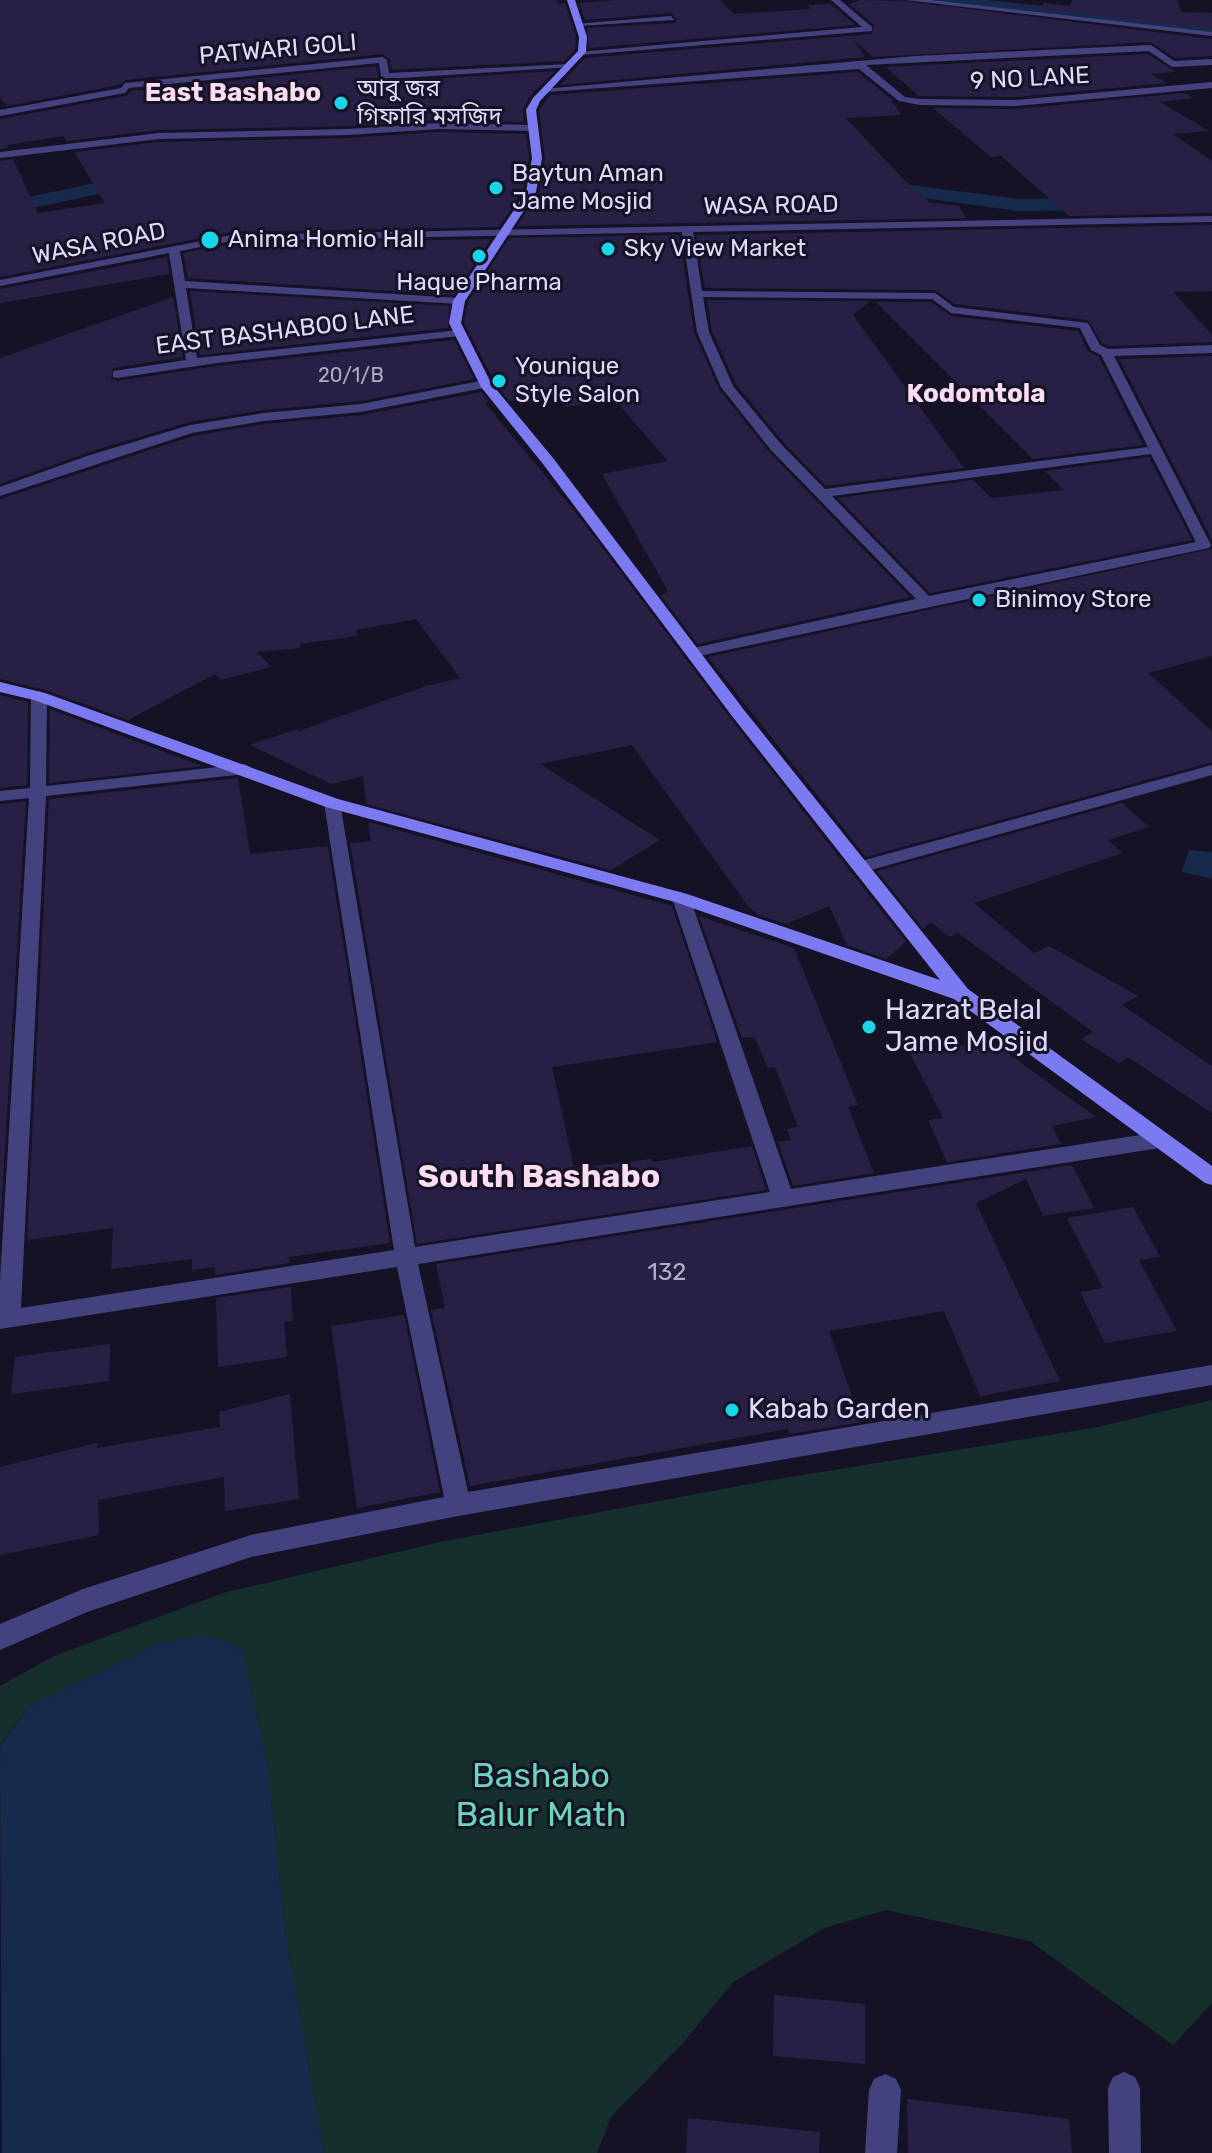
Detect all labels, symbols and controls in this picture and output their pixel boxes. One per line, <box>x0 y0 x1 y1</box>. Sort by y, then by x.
street label: PATWARI GOLI <box>198 29 358 71</box>
street label: 9 NO LANE <box>969 61 1091 97</box>
place label: আবু জর গিফারি মসজিদ <box>357 75 502 131</box>
district label: East Bashabo <box>145 77 321 109</box>
marker: আবু জর গিফারি মসজিদ <box>332 94 350 112</box>
place label: Baytun Aman Jame Mosjid <box>512 160 664 216</box>
marker: Baytun Aman Jame Mosjid <box>487 179 505 197</box>
street label: WASA ROAD <box>703 190 839 222</box>
street label: WASA ROAD <box>30 217 168 271</box>
place label: Anima Homio Hall <box>228 226 425 254</box>
marker: Anima Homio Hall <box>199 229 221 251</box>
place label: Sky View Market <box>624 235 806 263</box>
marker: Sky View Market <box>599 240 617 258</box>
marker: Haque Pharma <box>470 247 488 265</box>
place label: Haque Pharma <box>396 269 562 297</box>
street label: EAST BASHABOO LANE <box>154 301 416 361</box>
place label: Younique Style Salon <box>515 353 640 409</box>
house number: 20/1/B <box>318 364 384 388</box>
marker: Younique Style Salon <box>490 372 508 390</box>
district label: Kodomtola <box>906 378 1046 410</box>
place label: Binimoy Store <box>995 586 1151 614</box>
marker: Binimoy Store <box>970 591 988 609</box>
place label: Hazrat Belal Jame Mosjid <box>885 994 1049 1060</box>
marker: Hazrat Belal Jame Mosjid <box>860 1018 878 1036</box>
district label: South Bashabo <box>418 1159 660 1197</box>
house number: 132 <box>648 1259 686 1287</box>
place label: Kabab Garden <box>748 1393 930 1427</box>
marker: Kabab Garden <box>723 1401 741 1419</box>
park label: Bashabo Balur Math <box>455 1757 627 1836</box>

